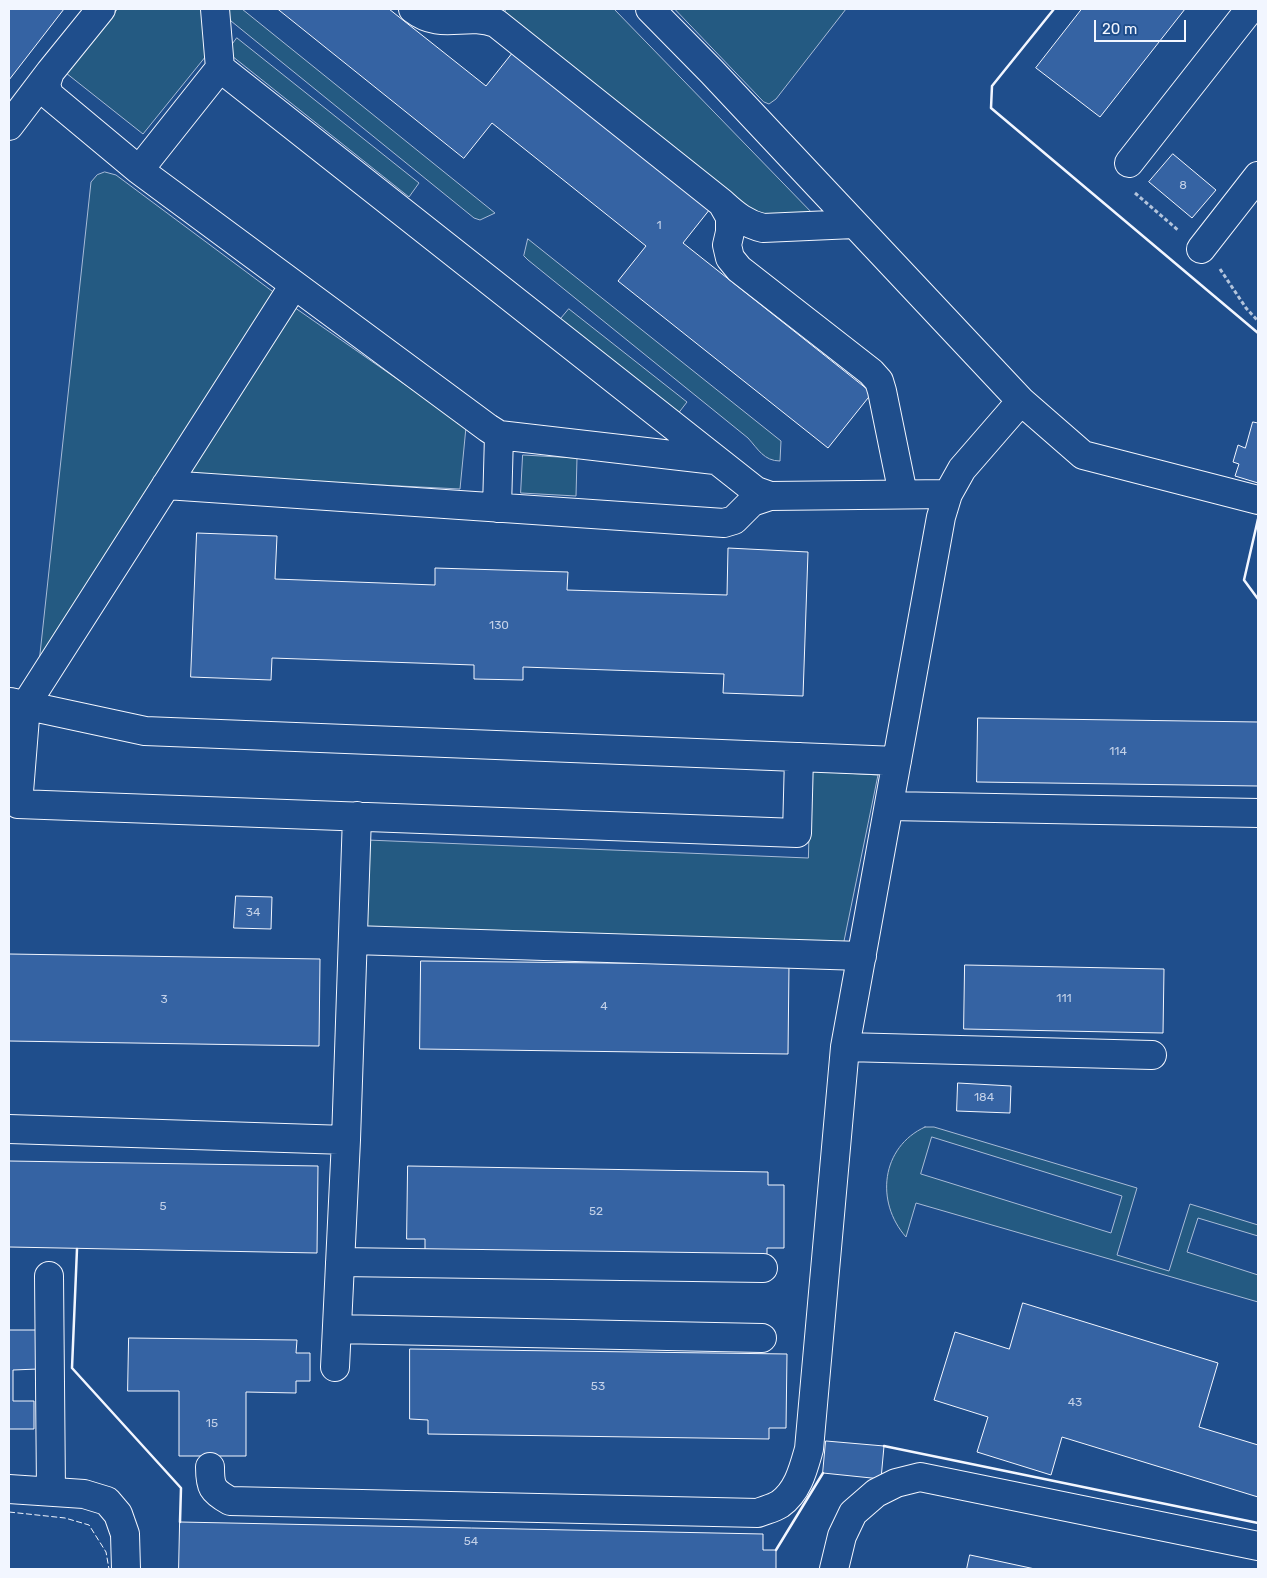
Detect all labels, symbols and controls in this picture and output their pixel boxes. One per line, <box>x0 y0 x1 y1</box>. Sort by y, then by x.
scale bar <box>1097 10 1190 42</box>
text: 20 m <box>1102 20 1137 38</box>
house number: 8 <box>1179 179 1187 193</box>
house number: 1 <box>656 219 662 233</box>
house number: 130 <box>489 619 509 633</box>
house number: 114 <box>1109 745 1127 759</box>
house number: 34 <box>246 906 260 920</box>
house number: 111 <box>1056 992 1072 1006</box>
house number: 3 <box>160 993 168 1007</box>
house number: 4 <box>600 1000 608 1014</box>
house number: 184 <box>974 1091 994 1105</box>
house number: 5 <box>159 1200 167 1214</box>
house number: 52 <box>589 1205 603 1219</box>
house number: 53 <box>591 1380 605 1394</box>
house number: 43 <box>1068 1396 1082 1410</box>
house number: 15 <box>206 1417 218 1431</box>
house number: 54 <box>464 1535 478 1549</box>

